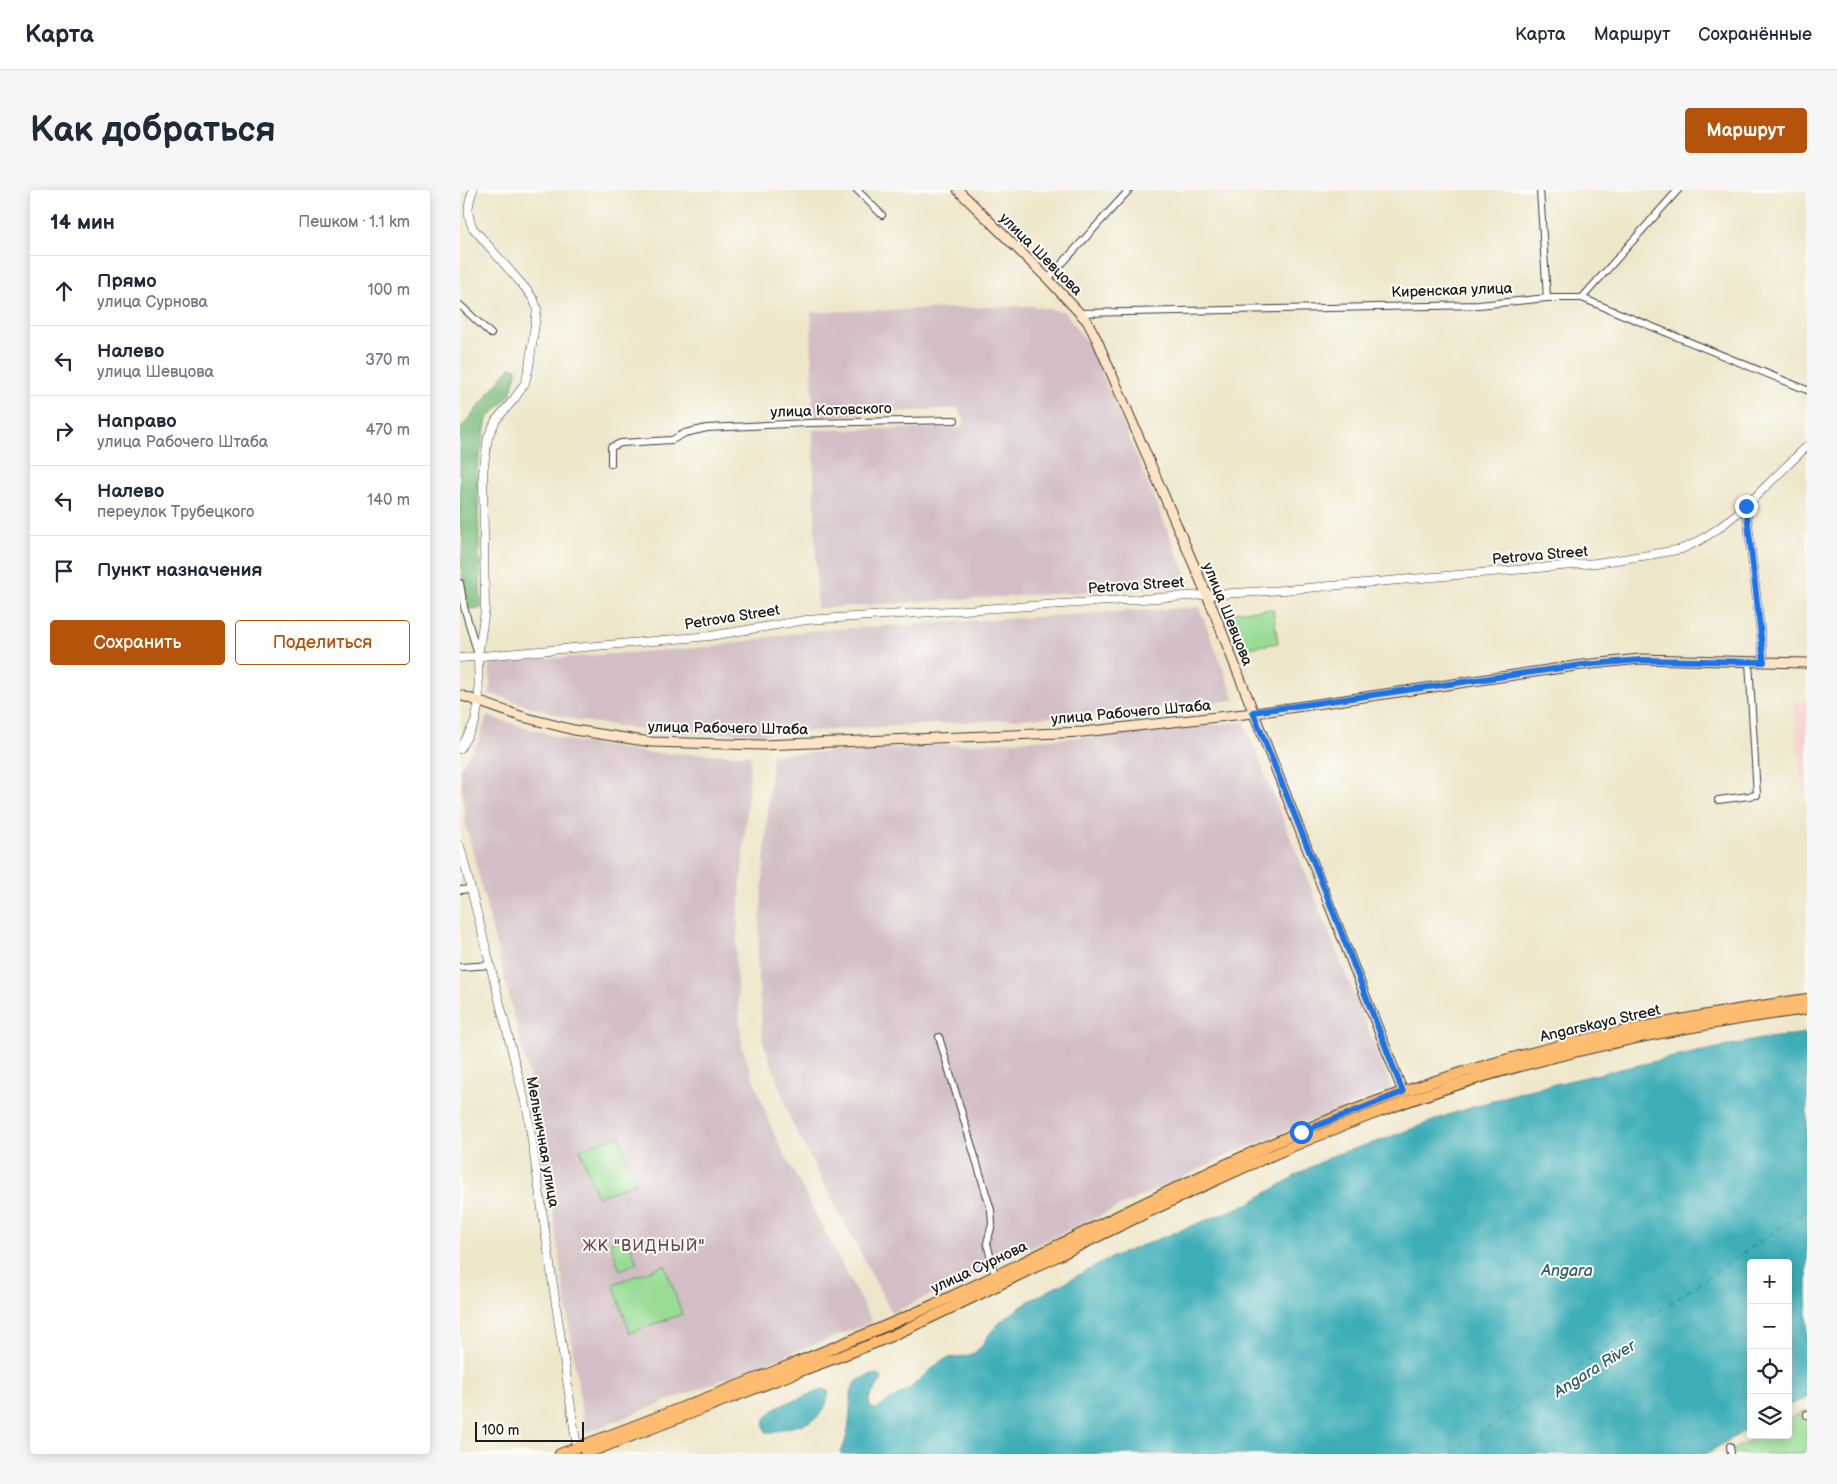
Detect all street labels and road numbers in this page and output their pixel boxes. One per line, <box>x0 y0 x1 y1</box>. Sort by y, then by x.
street label: улица Шевцова <box>995 209 1086 300</box>
street label: Киренская улица <box>1391 279 1513 302</box>
street label: улица Котовского <box>770 399 892 422</box>
street label: Petrova Street <box>1491 542 1589 569</box>
street label: улица Шевцова <box>1198 560 1257 669</box>
street label: Petrova Street <box>1087 573 1185 598</box>
street label: Petrova Street <box>683 601 782 634</box>
street label: улица Рабочего Штаба <box>1050 696 1212 729</box>
street label: улица Рабочего Штаба <box>648 718 809 739</box>
street label: Angarskaya Street <box>1538 1000 1663 1047</box>
street label: Мельничная улица <box>522 1075 563 1209</box>
street label: улица Сурнова <box>928 1237 1031 1298</box>

